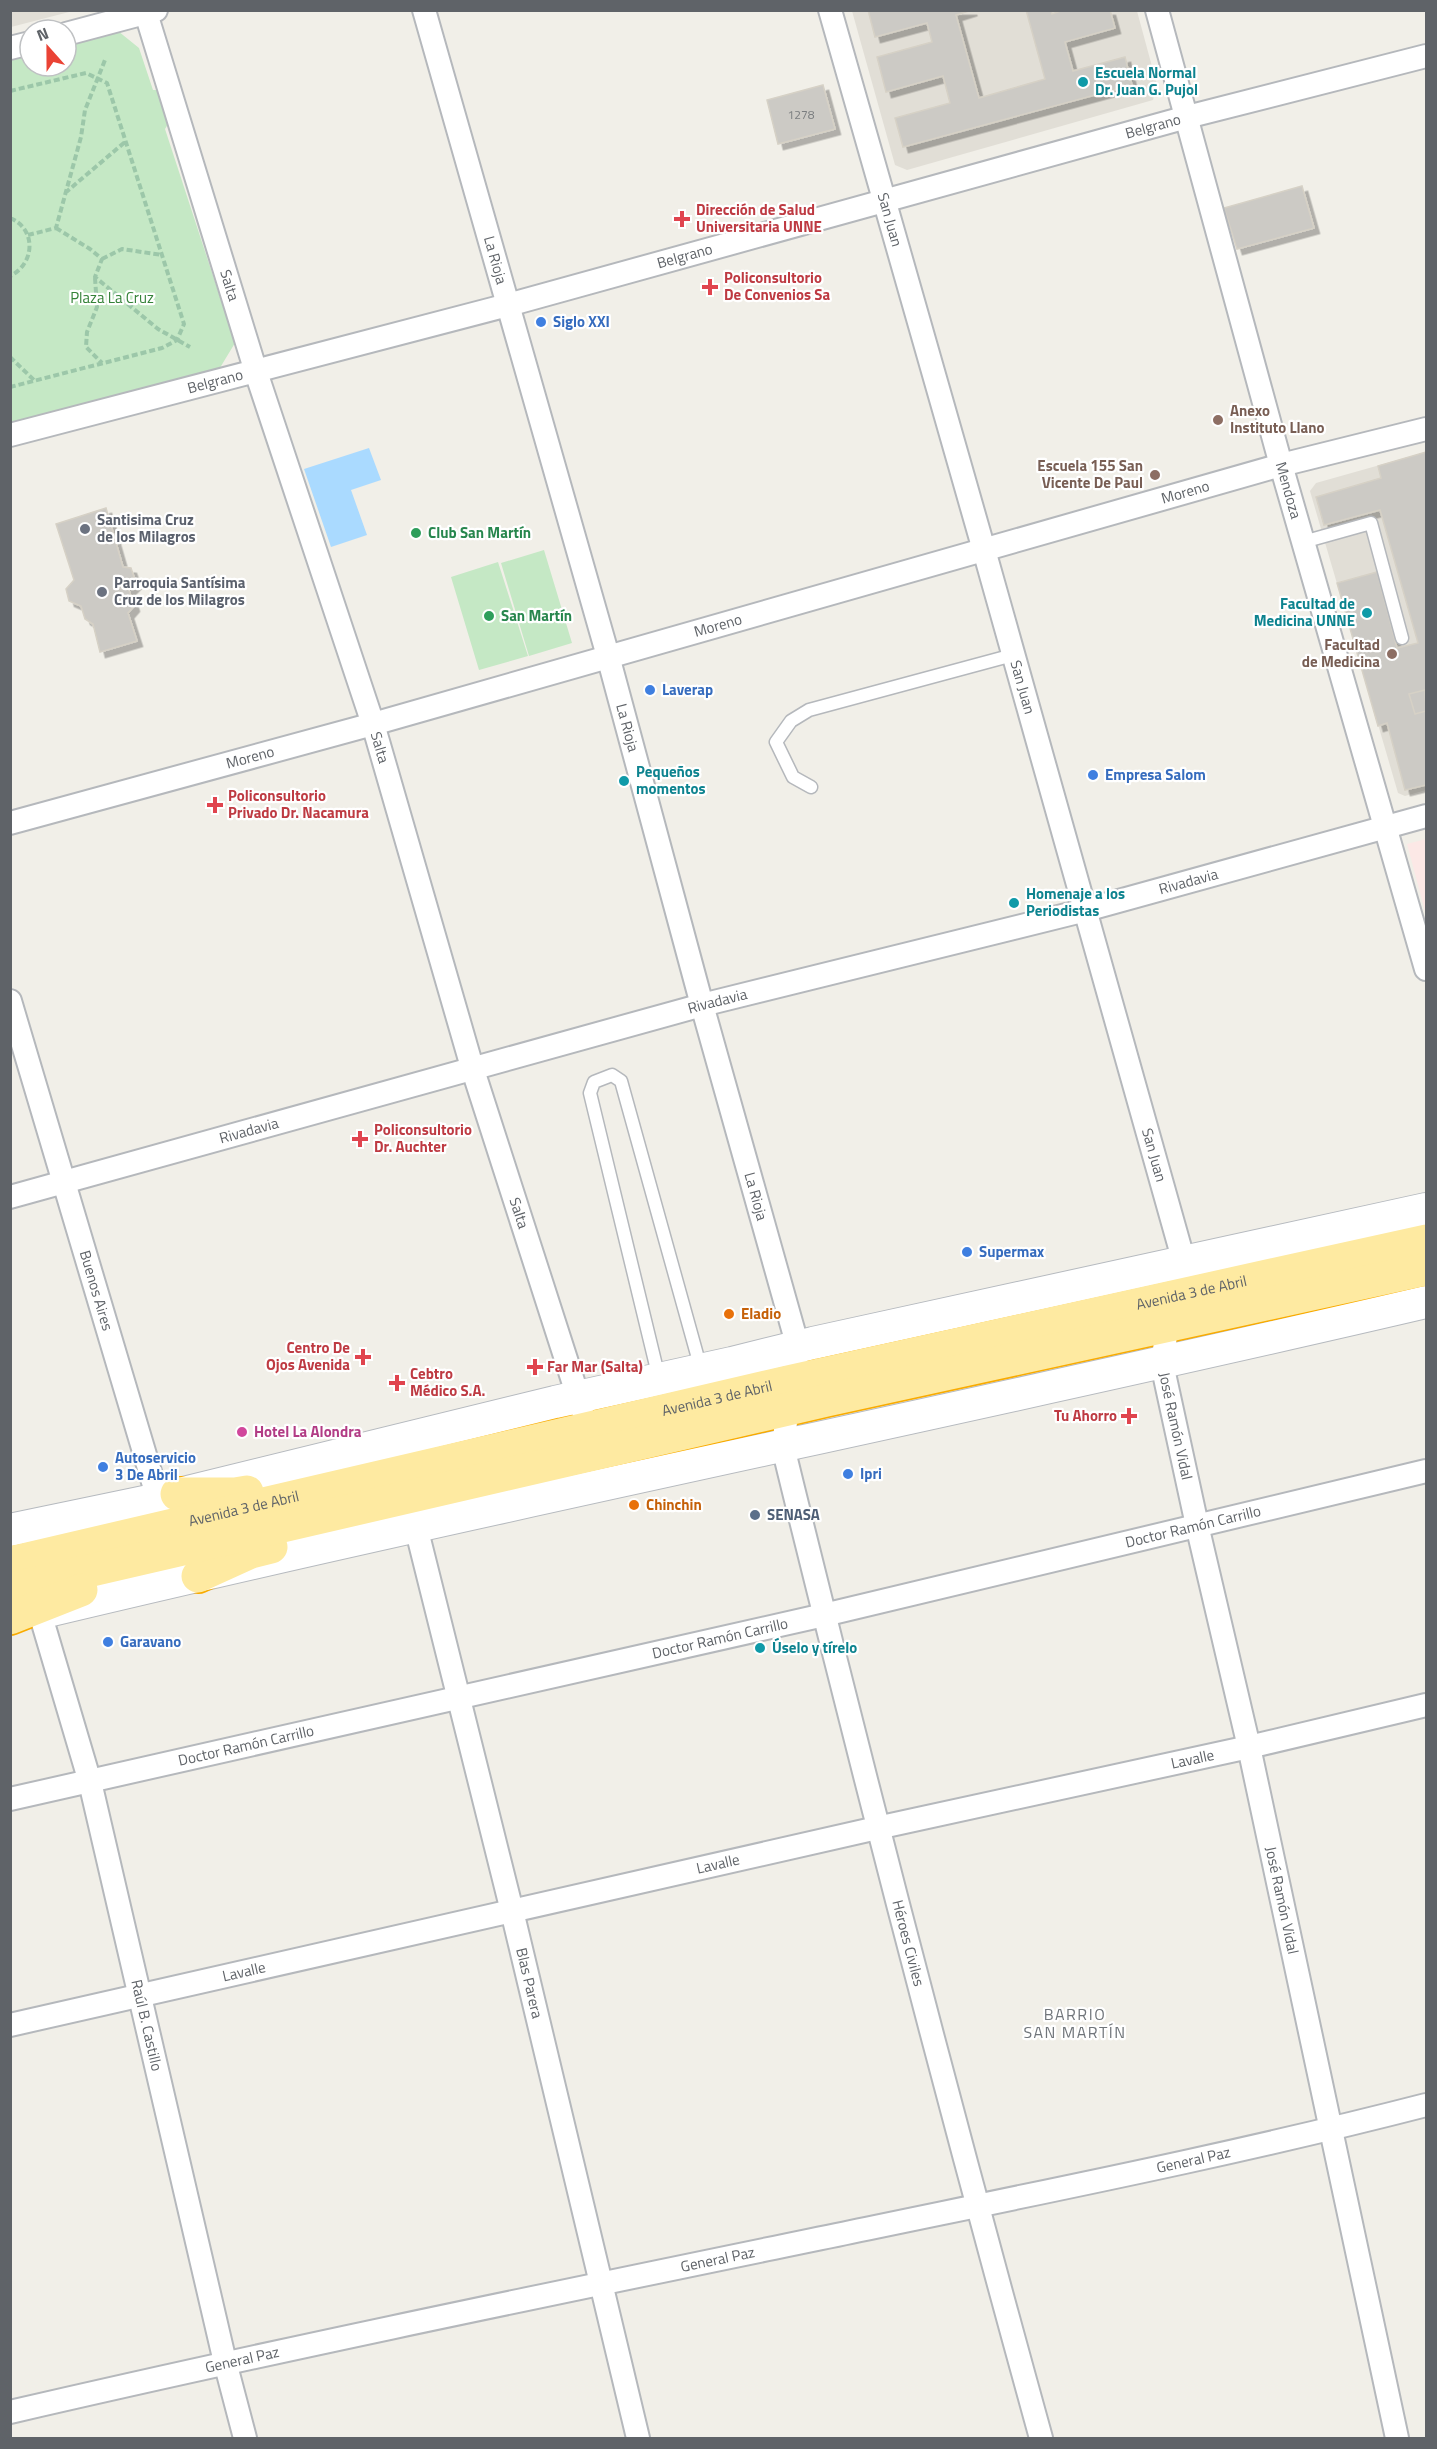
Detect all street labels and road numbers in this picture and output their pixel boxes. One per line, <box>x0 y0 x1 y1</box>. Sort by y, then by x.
street label: Belgrano <box>1123 107 1183 145</box>
street label: San Juan <box>872 190 909 249</box>
street label: La Rioja <box>478 233 514 287</box>
street label: Belgrano <box>654 237 715 274</box>
street label: Salta <box>214 267 246 304</box>
street label: Belgrano <box>185 363 245 399</box>
street label: Mendoza <box>1270 459 1308 522</box>
street label: Moreno <box>1158 474 1212 510</box>
street label: Moreno <box>691 607 745 643</box>
street label: San Juan <box>1005 657 1042 717</box>
street label: La Rioja <box>610 701 645 755</box>
street label: Salta <box>365 729 396 766</box>
street label: Moreno <box>223 739 277 775</box>
street label: Rivadavia <box>1156 862 1221 900</box>
street label: Rivadavia <box>685 982 750 1019</box>
street label: Rivadavia <box>217 1111 282 1149</box>
street label: San Juan <box>1136 1125 1173 1184</box>
street label: La Rioja <box>738 1169 774 1224</box>
street label: Salta <box>504 1194 535 1232</box>
street label: Buenos Aires <box>74 1247 119 1333</box>
street label: Avenida 3 de Abril <box>1134 1269 1249 1316</box>
street label: José Ramón Vidal <box>1153 1370 1199 1482</box>
street label: Avenida 3 de Abril <box>659 1374 775 1422</box>
street label: Avenida 3 de Abril <box>186 1484 301 1532</box>
street label: Doctor Ramón Carrillo <box>1123 1499 1263 1554</box>
street label: Doctor Ramón Carrillo <box>650 1611 790 1665</box>
street label: Doctor Ramón Carrillo <box>176 1719 316 1772</box>
street label: Lavalle <box>1169 1743 1216 1775</box>
street label: José Ramón Vidal <box>1260 1844 1305 1956</box>
street label: Lavalle <box>694 1848 742 1880</box>
street label: Héroes Civiles <box>886 1897 931 1989</box>
street label: Blas Parera <box>510 1945 549 2021</box>
street label: Lavalle <box>220 1955 268 1987</box>
street label: Raúl B. Castillo <box>125 1977 169 2073</box>
street label: General Paz <box>1154 2140 1233 2179</box>
street label: General Paz <box>678 2240 757 2278</box>
street label: General Paz <box>203 2340 281 2379</box>

